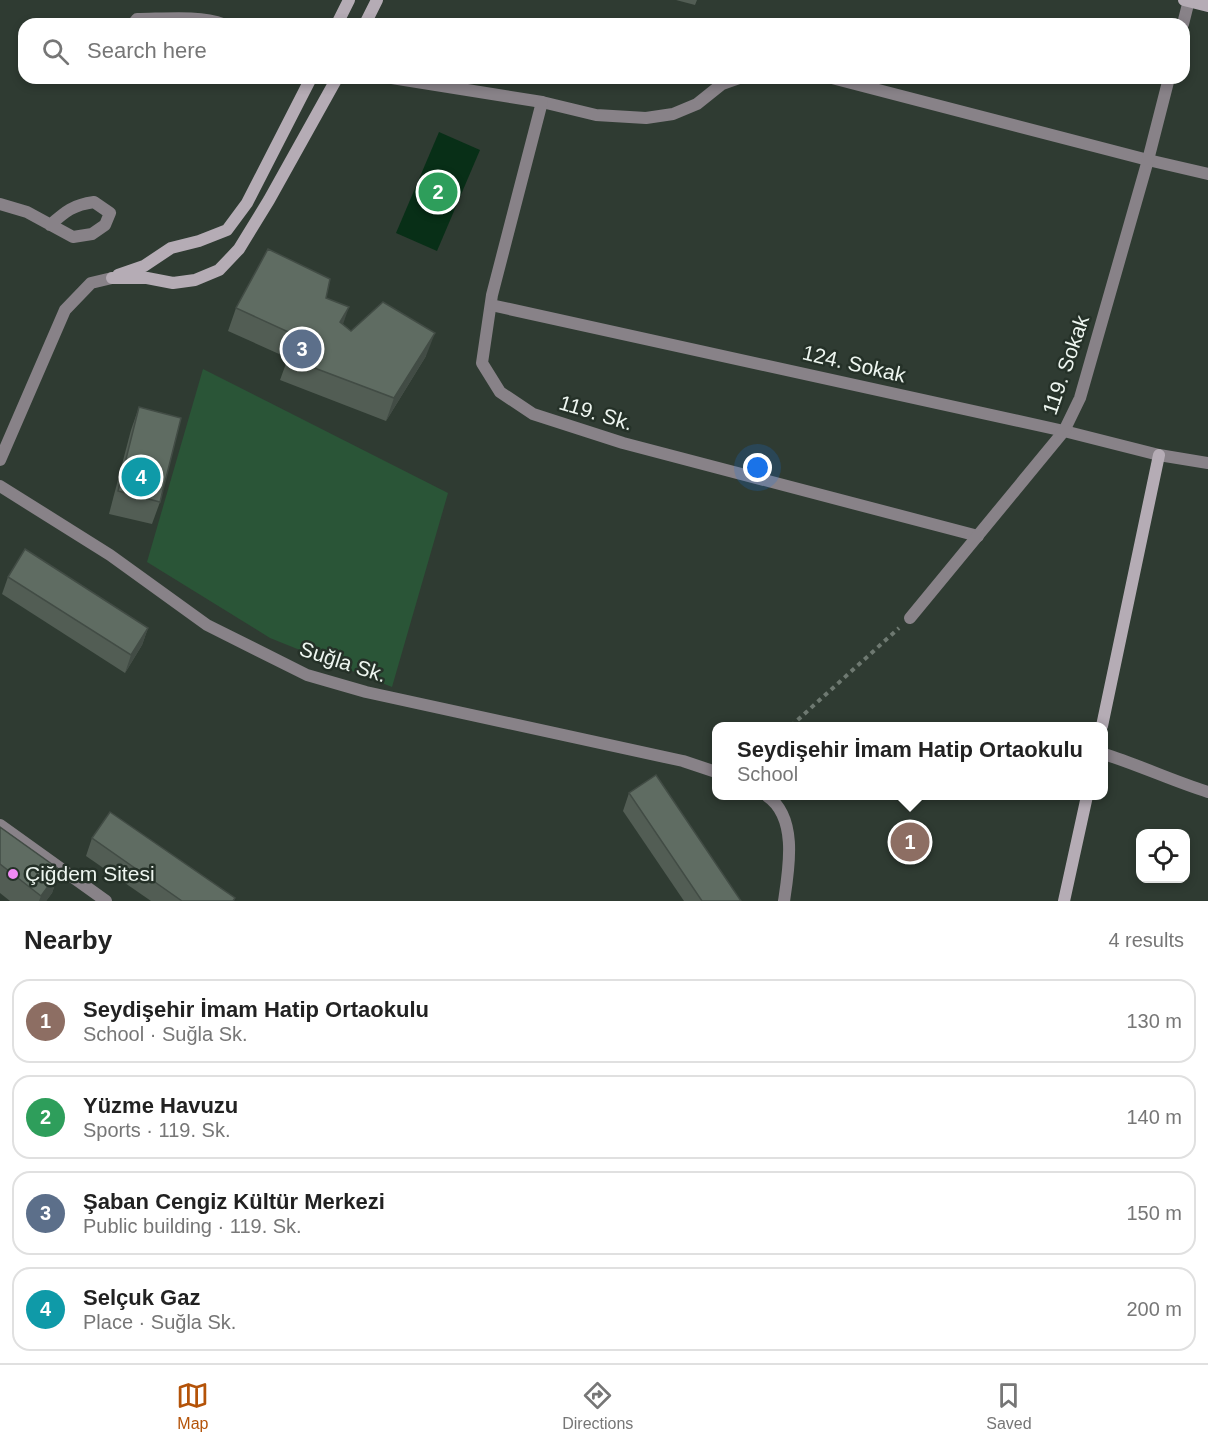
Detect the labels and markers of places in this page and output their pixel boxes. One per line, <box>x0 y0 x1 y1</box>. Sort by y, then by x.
pin: 2 <box>418 170 458 214</box>
pin: 3 <box>282 326 322 372</box>
pin: 4 <box>122 454 160 500</box>
pin: 1 <box>890 820 930 864</box>
place label: Çiğdem Sitesi <box>25 862 155 885</box>
marker: Çiğdem Sitesi <box>6 867 20 881</box>

